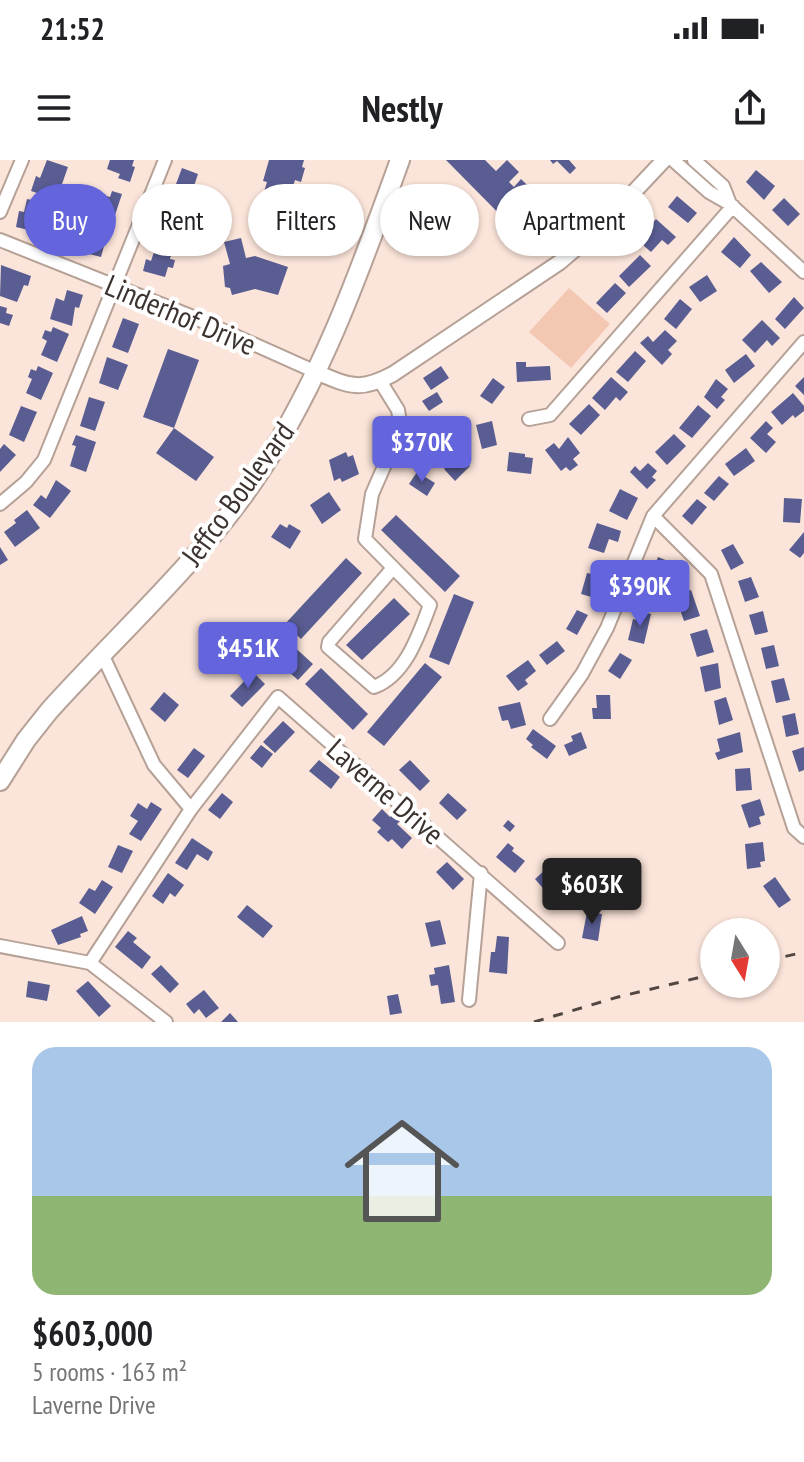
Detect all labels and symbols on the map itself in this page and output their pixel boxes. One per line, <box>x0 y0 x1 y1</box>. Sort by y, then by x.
street label: Linderhof Drive <box>100 265 262 363</box>
street label: Jeffco Boulevard <box>171 414 302 573</box>
pin: $370K <box>366 416 478 484</box>
pin: $390K <box>584 560 696 628</box>
pin: $451K <box>192 622 304 690</box>
street label: Laverne Drive <box>319 729 453 853</box>
pin: $603K <box>536 858 648 926</box>
north arrow <box>700 918 780 998</box>

